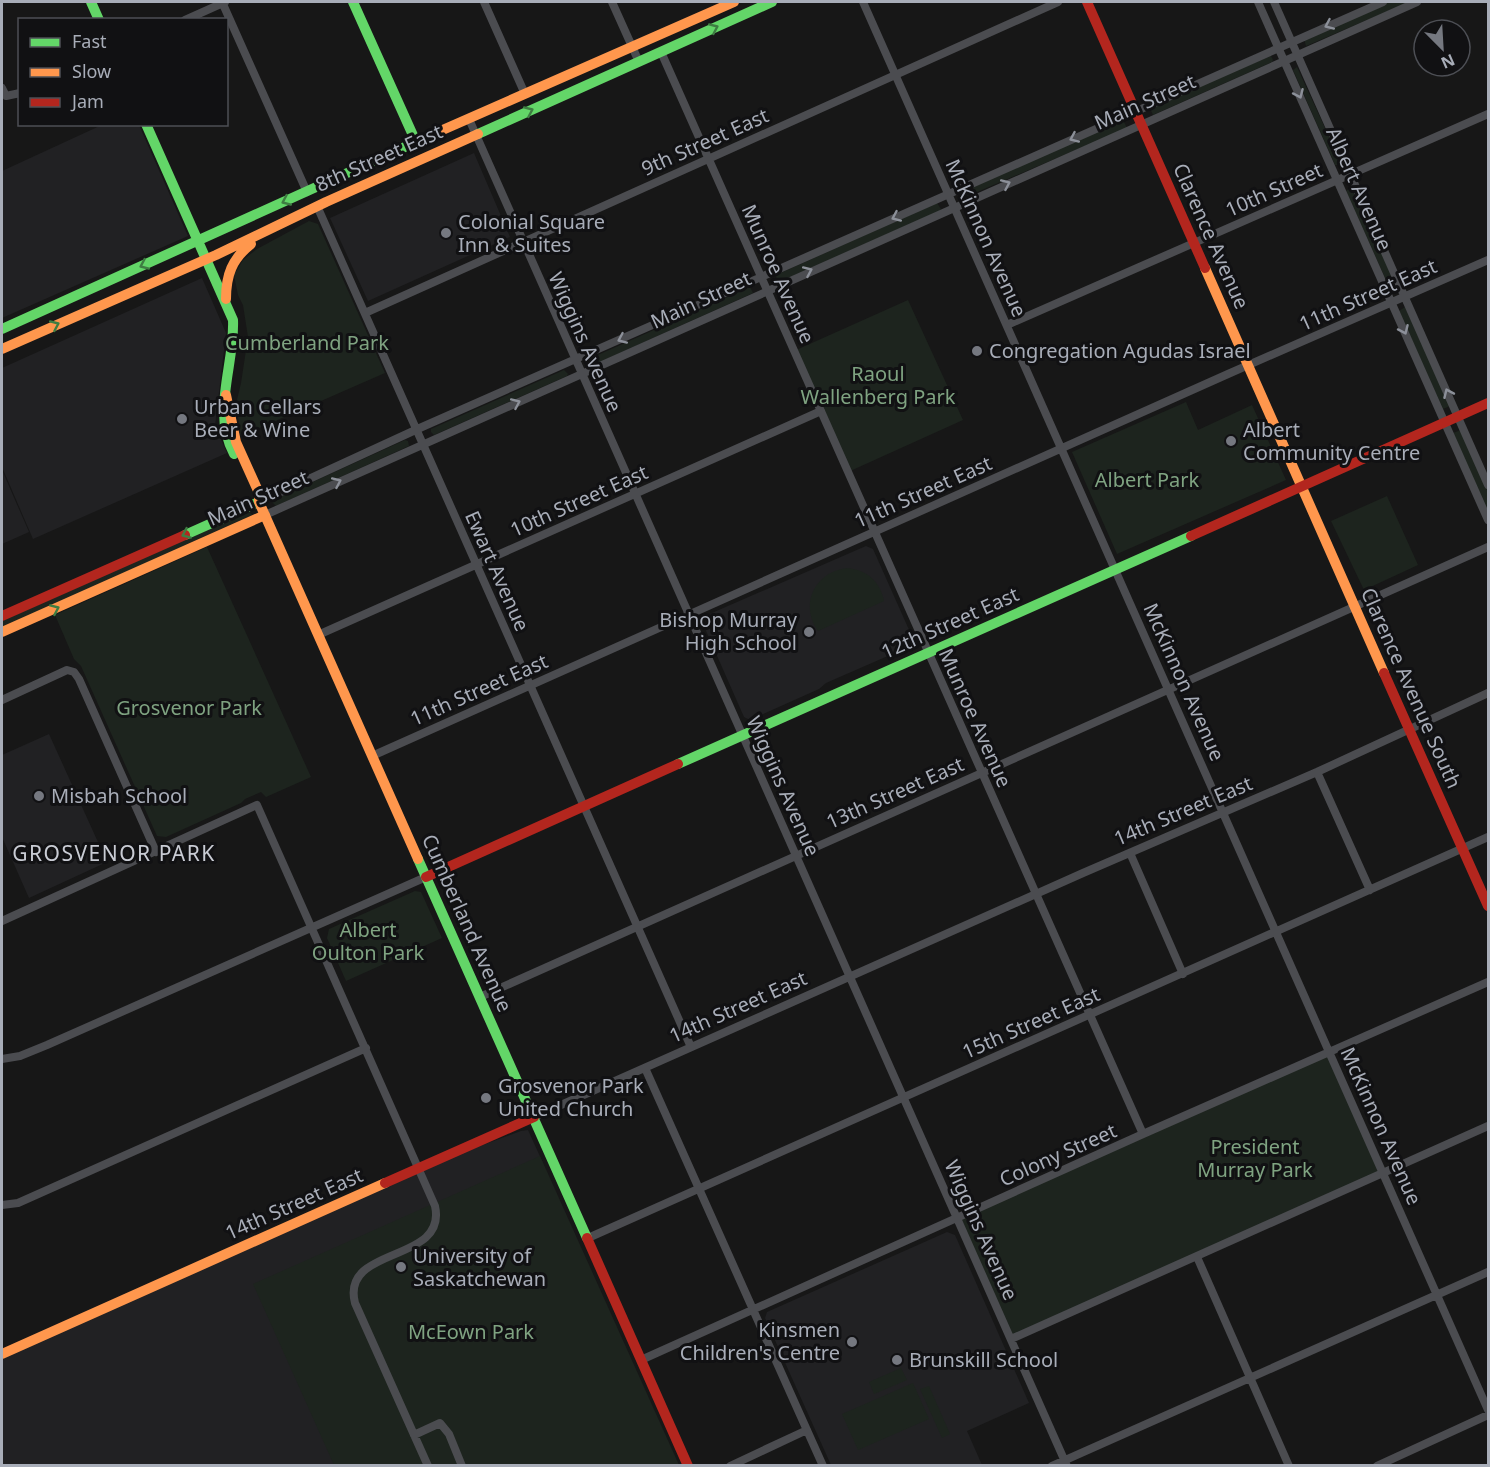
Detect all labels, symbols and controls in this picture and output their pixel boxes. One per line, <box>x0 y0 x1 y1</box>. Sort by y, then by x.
legend <box>18 18 228 126</box>
one-way arrow <box>1325 18 1336 30</box>
north arrow <box>1412 18 1472 78</box>
one-way arrow <box>708 23 719 35</box>
text: Fast <box>72 29 107 53</box>
text: N <box>1438 49 1459 74</box>
text: Slow <box>72 59 111 83</box>
street label: Main Street <box>1090 67 1200 136</box>
one-way arrow <box>1292 88 1304 99</box>
text: Jam <box>70 89 104 113</box>
street label: 9th Street East <box>637 101 773 182</box>
one-way arrow <box>523 106 534 118</box>
street label: 8th Street East <box>311 117 447 198</box>
street label: Albert Avenue <box>1320 123 1399 255</box>
one-way arrow <box>1069 131 1080 143</box>
street label: McKinnon Avenue <box>940 155 1033 321</box>
street label: 10th Street <box>1221 156 1327 223</box>
street label: Clarence Avenue <box>1167 159 1256 313</box>
one-way arrow <box>999 179 1010 191</box>
one-way arrow <box>282 194 293 206</box>
street label: Munroe Avenue <box>736 200 821 348</box>
place label: Colonial Square Inn & Suites <box>458 208 605 258</box>
one-way arrow <box>891 210 902 222</box>
marker: Colonial Square Inn & Suites <box>439 226 453 240</box>
street label: 11th Street East <box>1295 252 1441 337</box>
one-way arrow <box>140 257 151 269</box>
street label: Main Street <box>646 265 755 335</box>
street label: Wiggins Avenue <box>542 267 628 416</box>
one-way arrow <box>802 267 813 279</box>
one-way arrow <box>49 321 60 333</box>
one-way arrow <box>1396 324 1408 335</box>
park label: Cumberland Park <box>225 329 389 356</box>
one-way arrow <box>617 332 628 344</box>
place label: Congregation Agudas Israel <box>989 337 1251 364</box>
marker: Congregation Agudas Israel <box>970 344 984 358</box>
park label: Raoul Wallenberg Park <box>801 360 956 410</box>
one-way arrow <box>1443 388 1455 399</box>
place label: Urban Cellars Beer & Wine <box>194 393 321 443</box>
one-way arrow <box>509 398 520 410</box>
marker: Urban Cellars Beer & Wine <box>175 412 189 426</box>
place label: Albert Community Centre <box>1243 416 1420 466</box>
marker: Albert Community Centre <box>1224 434 1238 448</box>
street label: 11th Street East <box>850 449 996 534</box>
street label: 10th Street East <box>506 458 652 543</box>
street label: Main Street <box>203 463 313 532</box>
park label: Albert Park <box>1095 466 1200 493</box>
one-way arrow <box>331 478 342 490</box>
street label: Ewart Avenue <box>459 506 536 635</box>
one-way arrow <box>182 526 193 538</box>
street label: 12th Street East <box>877 580 1023 665</box>
street label: Clarence Avenue South <box>1355 583 1468 792</box>
street label: McKinnon Avenue <box>1138 599 1231 765</box>
one-way arrow <box>49 604 60 616</box>
place label: Bishop Murray High School <box>659 606 798 656</box>
marker: Bishop Murray High School <box>802 625 816 639</box>
street label: Munroe Avenue <box>933 644 1018 792</box>
street label: 11th Street East <box>406 647 552 732</box>
park label: Grosvenor Park <box>116 694 262 721</box>
street label: Wiggins Avenue <box>740 711 826 860</box>
street label: 13th Street East <box>822 750 968 835</box>
street label: 14th Street East <box>1109 769 1256 852</box>
place label: Misbah School <box>51 782 187 809</box>
marker: Misbah School <box>32 789 46 803</box>
street label: Cumberland Avenue <box>416 830 519 1016</box>
district label: GROSVENOR PARK <box>12 839 216 867</box>
park label: Albert Oulton Park <box>312 916 424 966</box>
street label: 14th Street East <box>665 964 811 1049</box>
street label: 15th Street East <box>958 980 1104 1065</box>
street label: McKinnon Avenue <box>1335 1043 1428 1209</box>
place label: Grosvenor Park United Church <box>498 1072 644 1122</box>
marker: Grosvenor Park United Church <box>479 1091 493 1105</box>
street label: Colony Street <box>995 1117 1121 1192</box>
park label: President Murray Park <box>1197 1133 1313 1183</box>
street label: Wiggins Avenue <box>938 1155 1024 1304</box>
street label: 14th Street East <box>221 1161 367 1246</box>
place label: University of Saskatchewan <box>413 1242 546 1292</box>
marker: University of Saskatchewan <box>394 1260 408 1274</box>
place label: Kinsmen Children's Centre <box>680 1316 840 1366</box>
park label: McEown Park <box>408 1318 534 1345</box>
marker: Kinsmen Children's Centre <box>845 1335 859 1349</box>
place label: Brunskill School <box>909 1346 1058 1373</box>
marker: Brunskill School <box>890 1353 904 1367</box>

